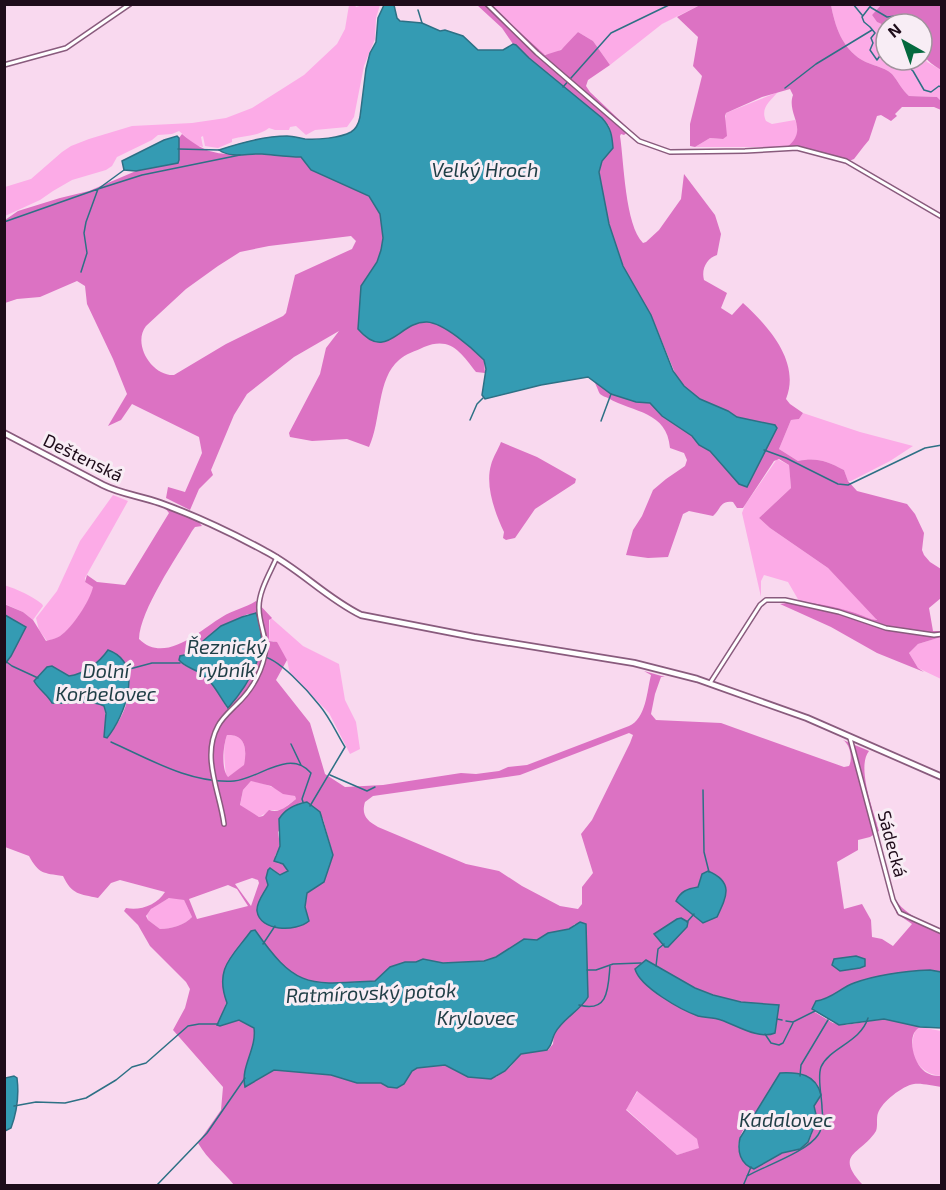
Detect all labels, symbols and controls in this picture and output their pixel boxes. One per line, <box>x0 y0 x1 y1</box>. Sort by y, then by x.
north arrow <box>874 12 934 72</box>
text: N <box>884 19 905 41</box>
water label: Velký Hroch <box>431 157 539 182</box>
street label: Deštenská <box>40 428 127 486</box>
water label: Řeznický rybník <box>187 634 267 682</box>
water label: Dolní Korbelovec <box>56 658 157 705</box>
street label: Sádecká <box>874 808 912 879</box>
water label: Ratmírovský potok <box>285 977 457 1008</box>
water label: Krylovec <box>437 1005 516 1030</box>
water label: Kadalovec <box>739 1107 833 1131</box>

